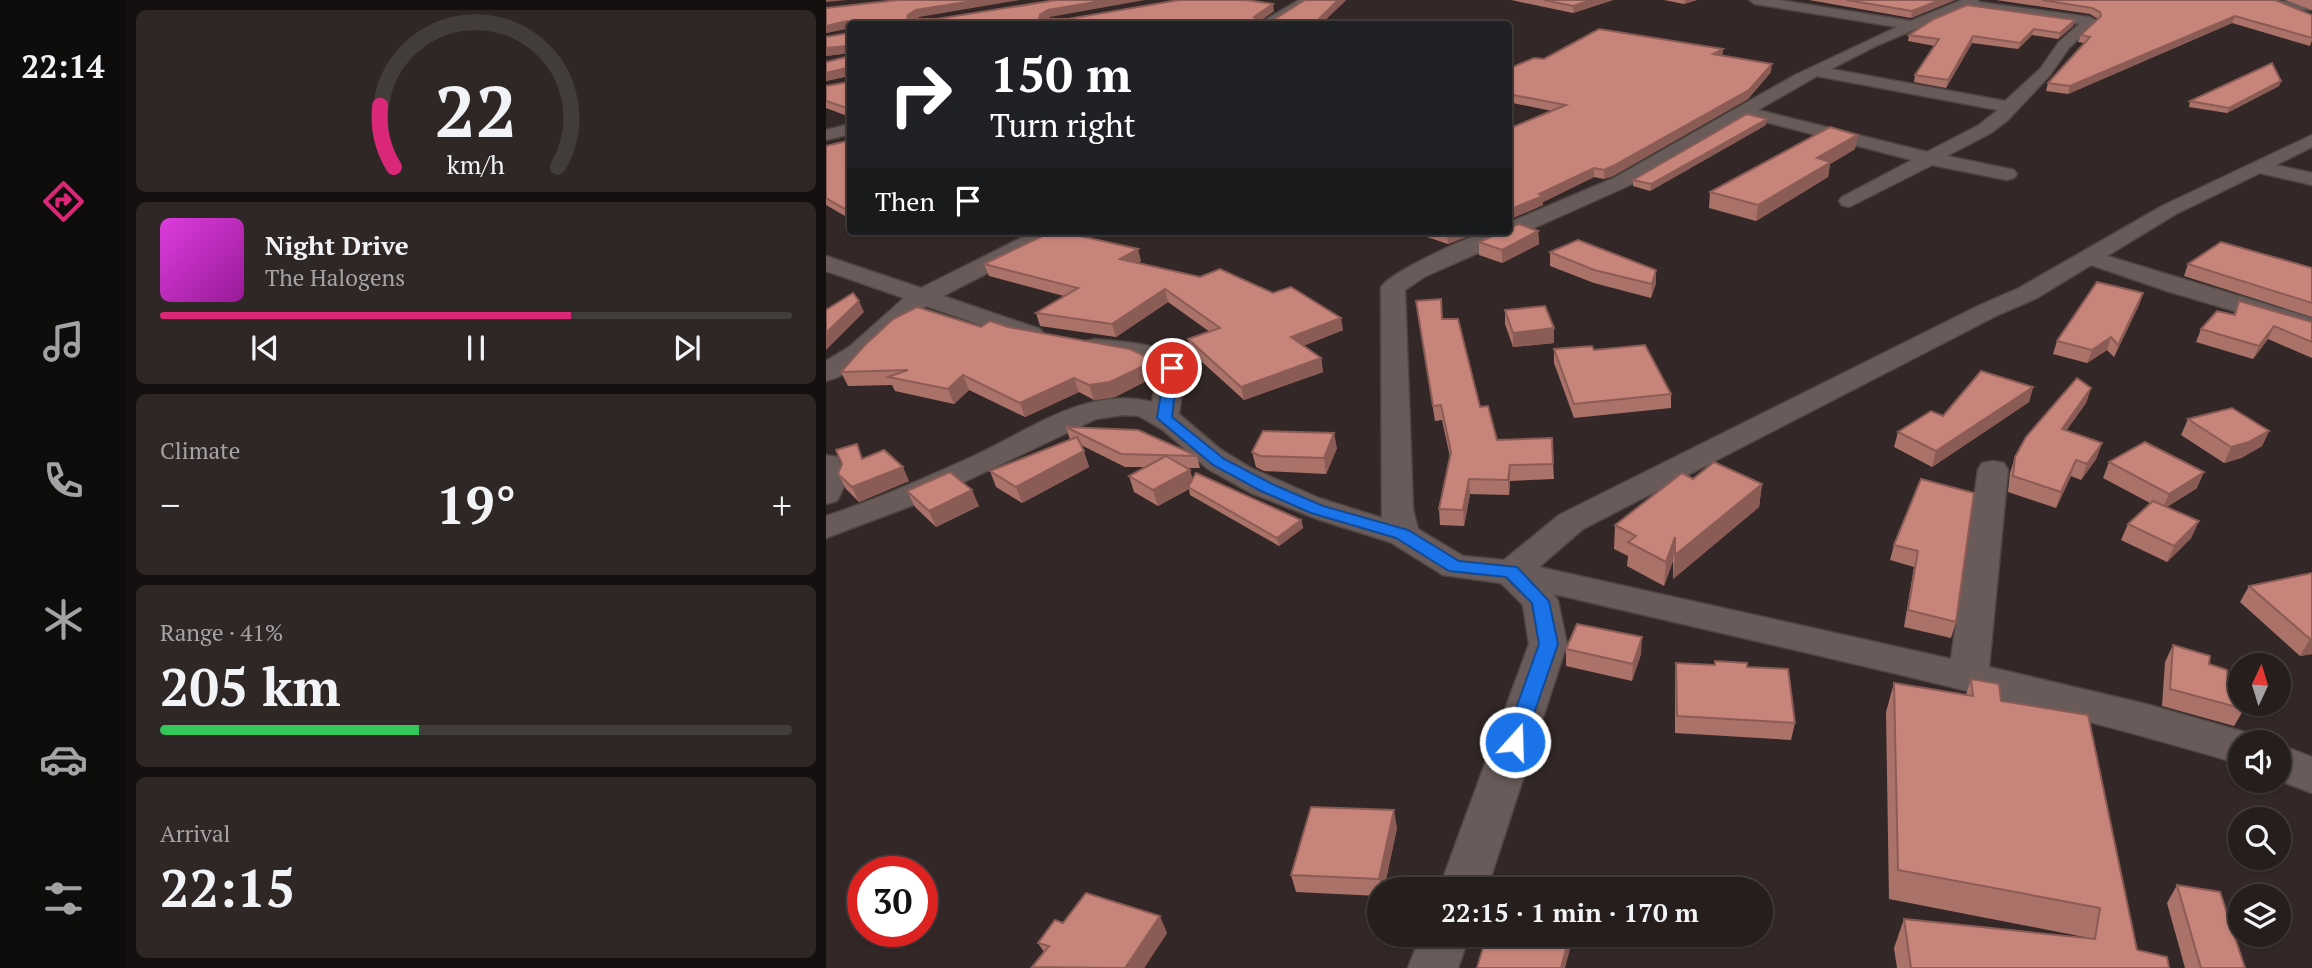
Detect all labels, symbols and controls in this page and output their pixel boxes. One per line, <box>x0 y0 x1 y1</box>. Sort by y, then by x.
text: 150 m <box>990 41 1132 106</box>
text: 22:14 <box>21 45 105 87</box>
icon: right <box>875 49 966 140</box>
text: 22 <box>435 61 517 158</box>
text: Turn right <box>990 104 1136 146</box>
text: km/h <box>447 148 505 181</box>
icon: directions <box>39 177 88 226</box>
icon: arrive <box>949 182 987 220</box>
text: Then <box>875 184 935 218</box>
text: Night Drive <box>265 228 409 262</box>
text: The Halogens <box>265 262 405 293</box>
icon: music <box>39 317 88 366</box>
icon: previous <box>246 329 284 367</box>
icon: pause <box>457 329 495 367</box>
icon: next <box>668 329 706 367</box>
pin <box>1142 338 1202 398</box>
icon: arrive <box>1153 349 1191 387</box>
text: Climate <box>160 435 240 466</box>
icon: phone <box>39 456 88 505</box>
text: 19° <box>436 470 516 539</box>
text: − <box>160 480 180 530</box>
text: + <box>772 480 792 530</box>
icon: climate <box>39 595 88 644</box>
text: Range · 41% <box>160 617 283 648</box>
text: 205 km <box>160 652 341 721</box>
north arrow <box>2228 653 2291 716</box>
map controls <box>2228 653 2291 947</box>
position arrow <box>1478 705 1552 779</box>
button: sound <box>2228 730 2291 793</box>
icon: car <box>39 735 88 784</box>
button: search <box>2228 807 2291 870</box>
text: Arrival <box>160 818 231 849</box>
text: 22:15 <box>160 853 295 922</box>
speed limit sign: 30 <box>847 856 938 947</box>
icon: filters <box>39 874 88 923</box>
button: layers <box>2228 884 2291 947</box>
text: 22:15 · 1 min · 170 m <box>1441 895 1699 929</box>

